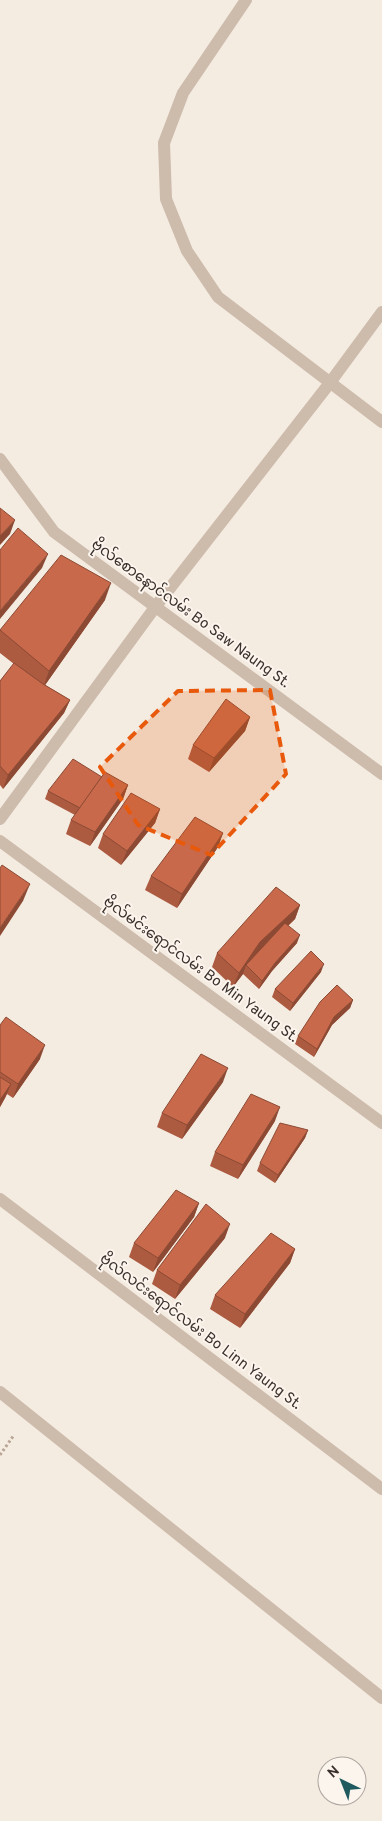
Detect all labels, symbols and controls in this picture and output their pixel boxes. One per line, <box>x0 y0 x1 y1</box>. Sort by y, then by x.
street label: ဗိုလ်စောနောင်လမ်း Bo Saw Naung St. <box>86 534 294 694</box>
street label: ဗိုလ်မင်းရောင်လမ်း Bo Min Yaung St. <box>98 891 302 1048</box>
street label: ဗိုလ်လင်းရောင်လမ်း Bo Linn Yaung St. <box>95 1248 306 1415</box>
north arrow <box>317 1756 367 1806</box>
text: N <box>325 1763 344 1782</box>

